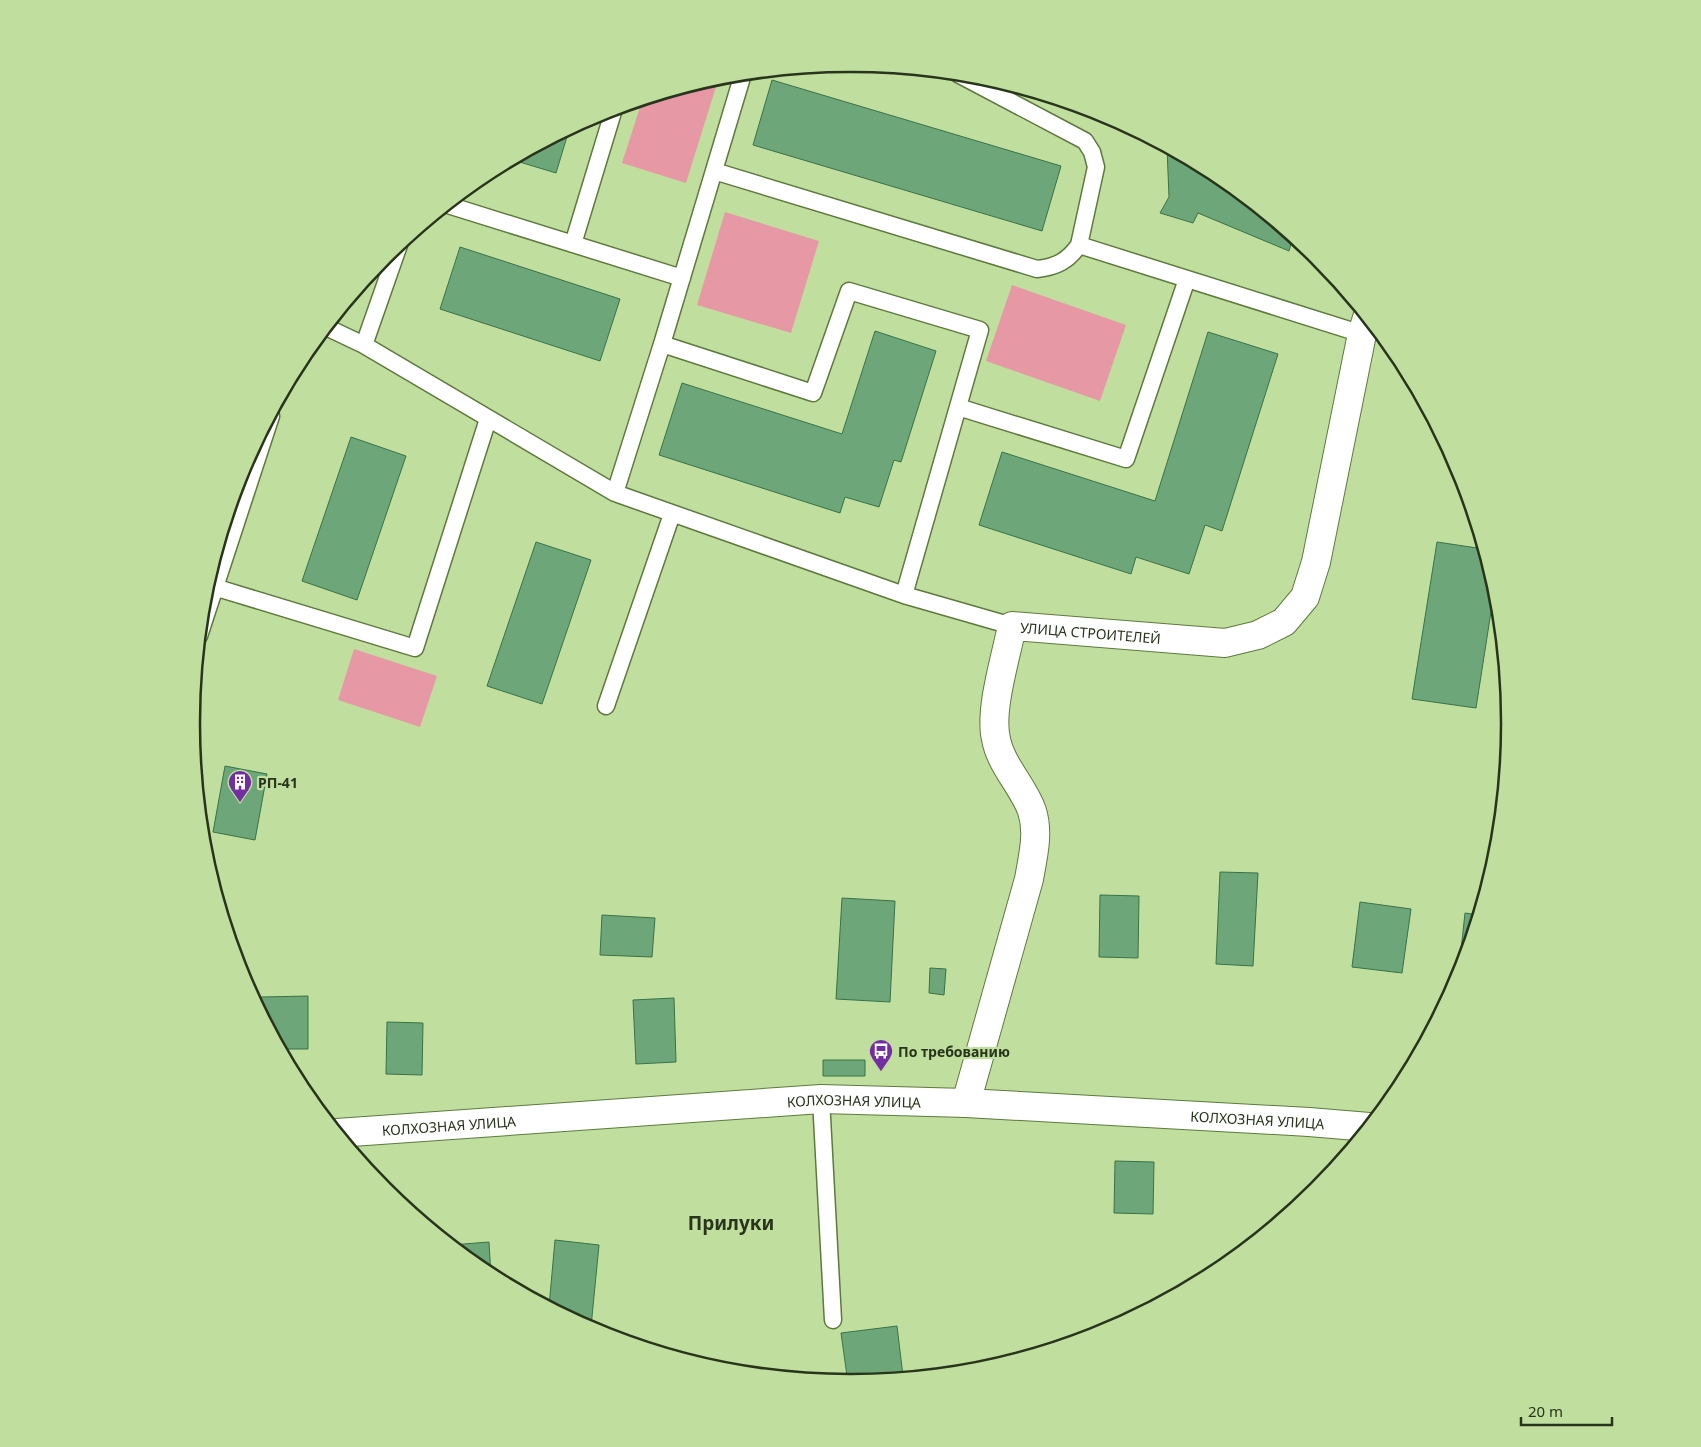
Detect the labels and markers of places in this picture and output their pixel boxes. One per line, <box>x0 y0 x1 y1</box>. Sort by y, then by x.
building icon: РП-41 <box>227 769 253 803</box>
place label: РП-41 <box>258 773 298 792</box>
bus stop icon: По требованию <box>868 1038 894 1072</box>
place label: По требованию <box>898 1042 1010 1061</box>

